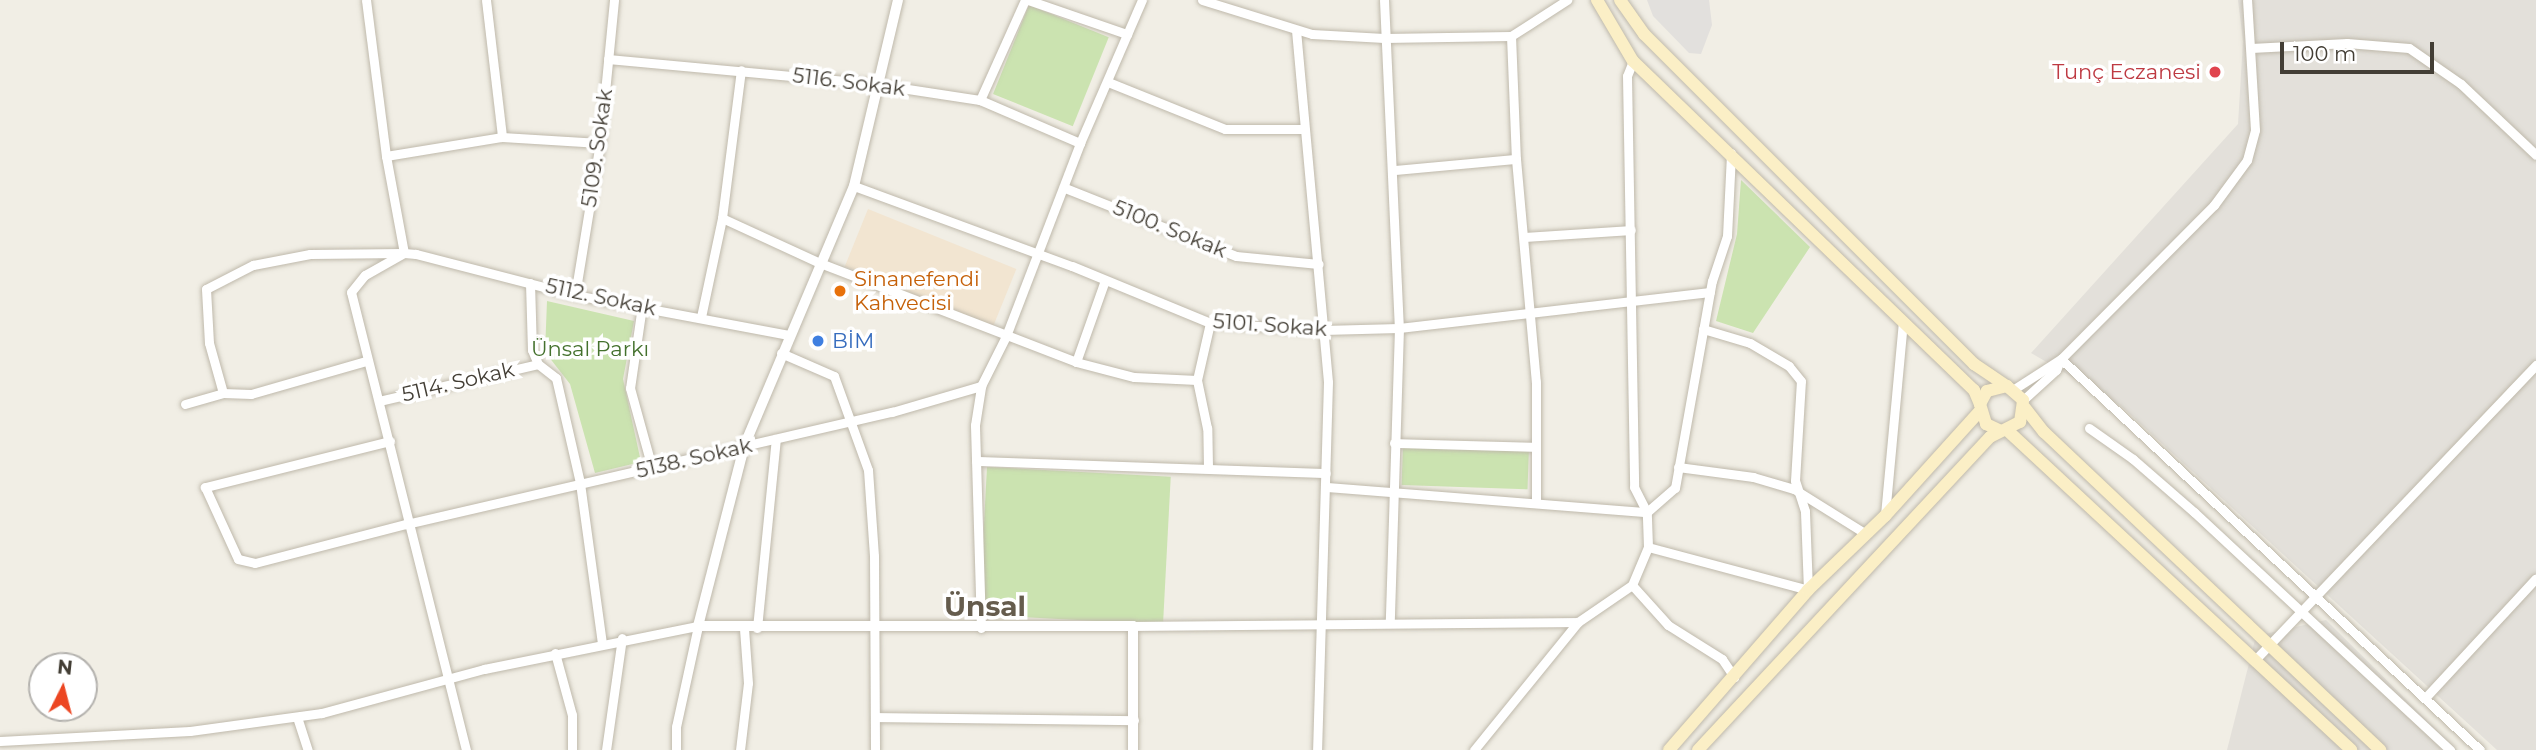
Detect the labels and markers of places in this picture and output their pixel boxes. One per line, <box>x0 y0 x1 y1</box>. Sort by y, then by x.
place label: Tunç Eczanesi <box>2052 59 2201 85</box>
marker: Tunç Eczanesi <box>2207 64 2223 80</box>
place label: Sinanefendi Kahvecisi <box>854 266 980 316</box>
marker: Sinanefendi Kahvecisi <box>832 283 848 299</box>
place label: BİM <box>832 328 874 354</box>
marker: BİM <box>810 333 826 349</box>

